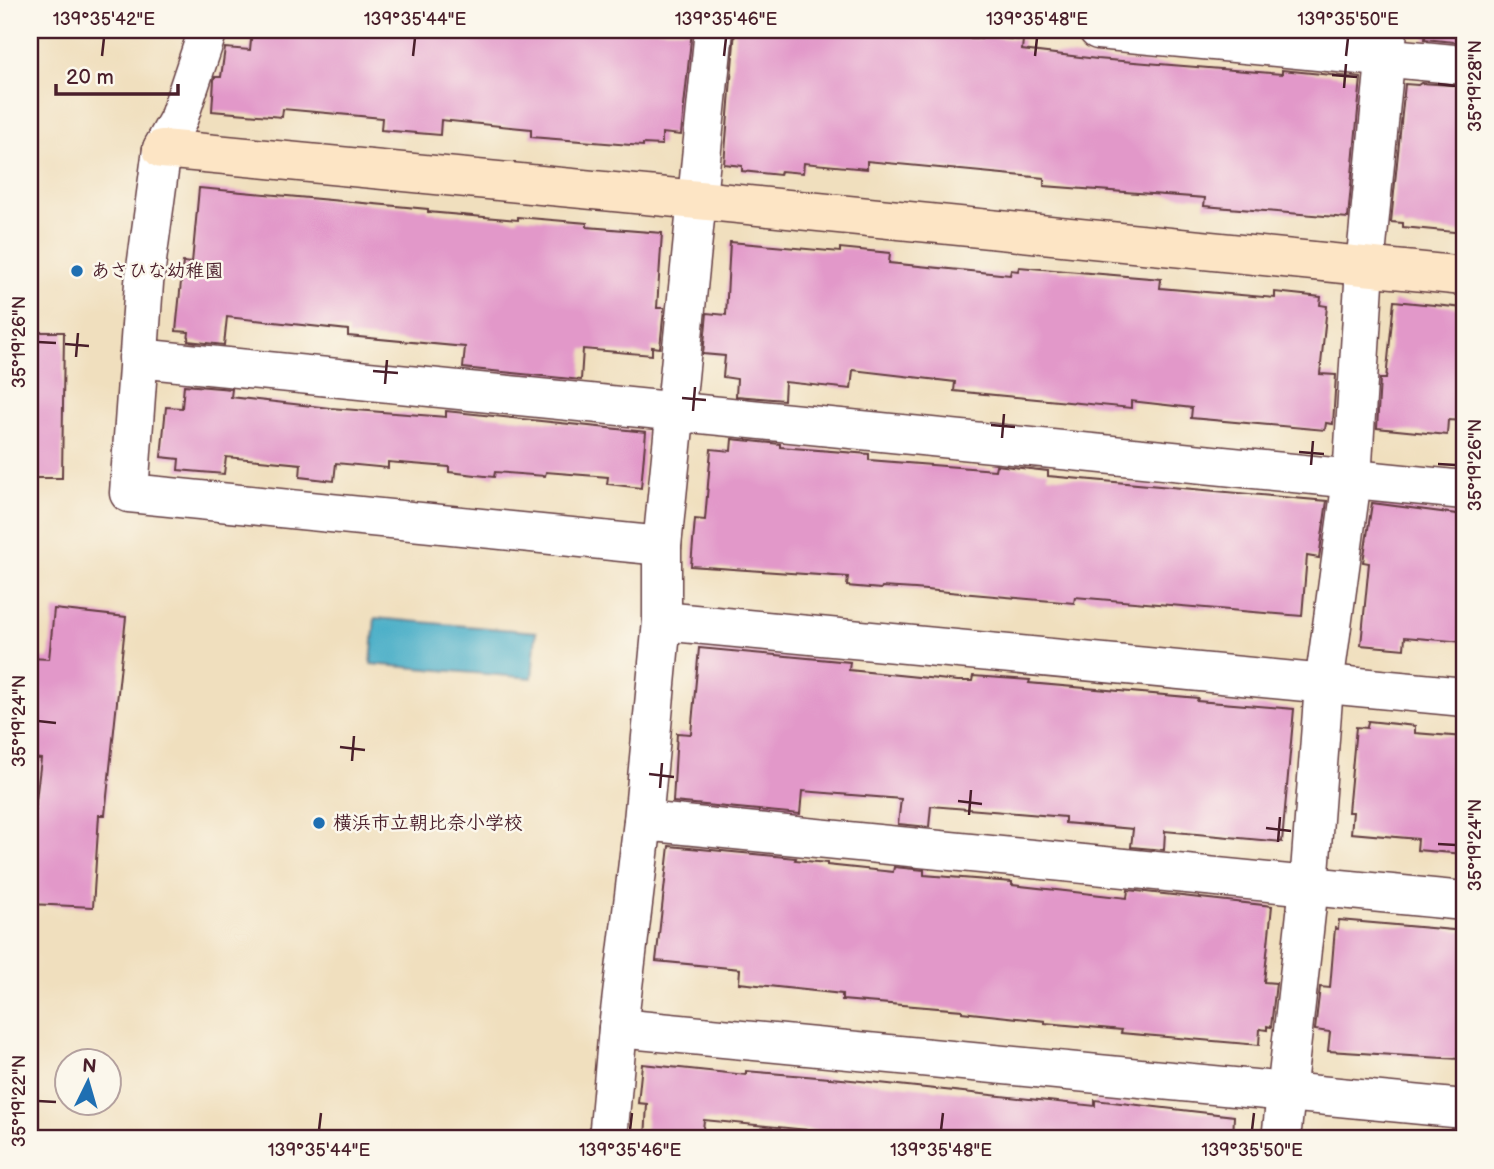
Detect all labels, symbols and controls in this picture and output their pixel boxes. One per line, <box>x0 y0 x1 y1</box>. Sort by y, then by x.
text: 139°35'42"E <box>53 9 155 30</box>
text: 139°35'44"E <box>364 9 466 30</box>
text: 139°35'46"E <box>675 9 777 30</box>
text: 139°35'48"E <box>986 9 1088 30</box>
text: 139°35'50"E <box>1297 9 1399 30</box>
text: 35°19'28"N <box>1465 40 1486 132</box>
scale bar <box>56 52 178 96</box>
text: 20 m <box>66 65 114 90</box>
place label: あさひな幼稚園 <box>91 260 223 283</box>
marker: あさひな幼稚園 <box>69 263 85 279</box>
text: 35°19'26"N <box>9 296 30 388</box>
text: 35°19'26"N <box>1465 419 1486 511</box>
text: 35°19'24"N <box>9 675 30 767</box>
text: 35°19'24"N <box>1465 799 1486 891</box>
place label: 横浜市立朝比奈小学校 <box>333 812 523 835</box>
marker: 横浜市立朝比奈小学校 <box>311 815 327 831</box>
north arrow <box>52 1046 122 1116</box>
text: N <box>81 1054 97 1079</box>
text: 35°19'22"N <box>9 1055 30 1147</box>
text: 139°35'44"E <box>268 1140 370 1161</box>
text: 139°35'46"E <box>579 1140 681 1161</box>
text: 139°35'48"E <box>890 1140 992 1161</box>
text: 139°35'50"E <box>1201 1140 1303 1161</box>

